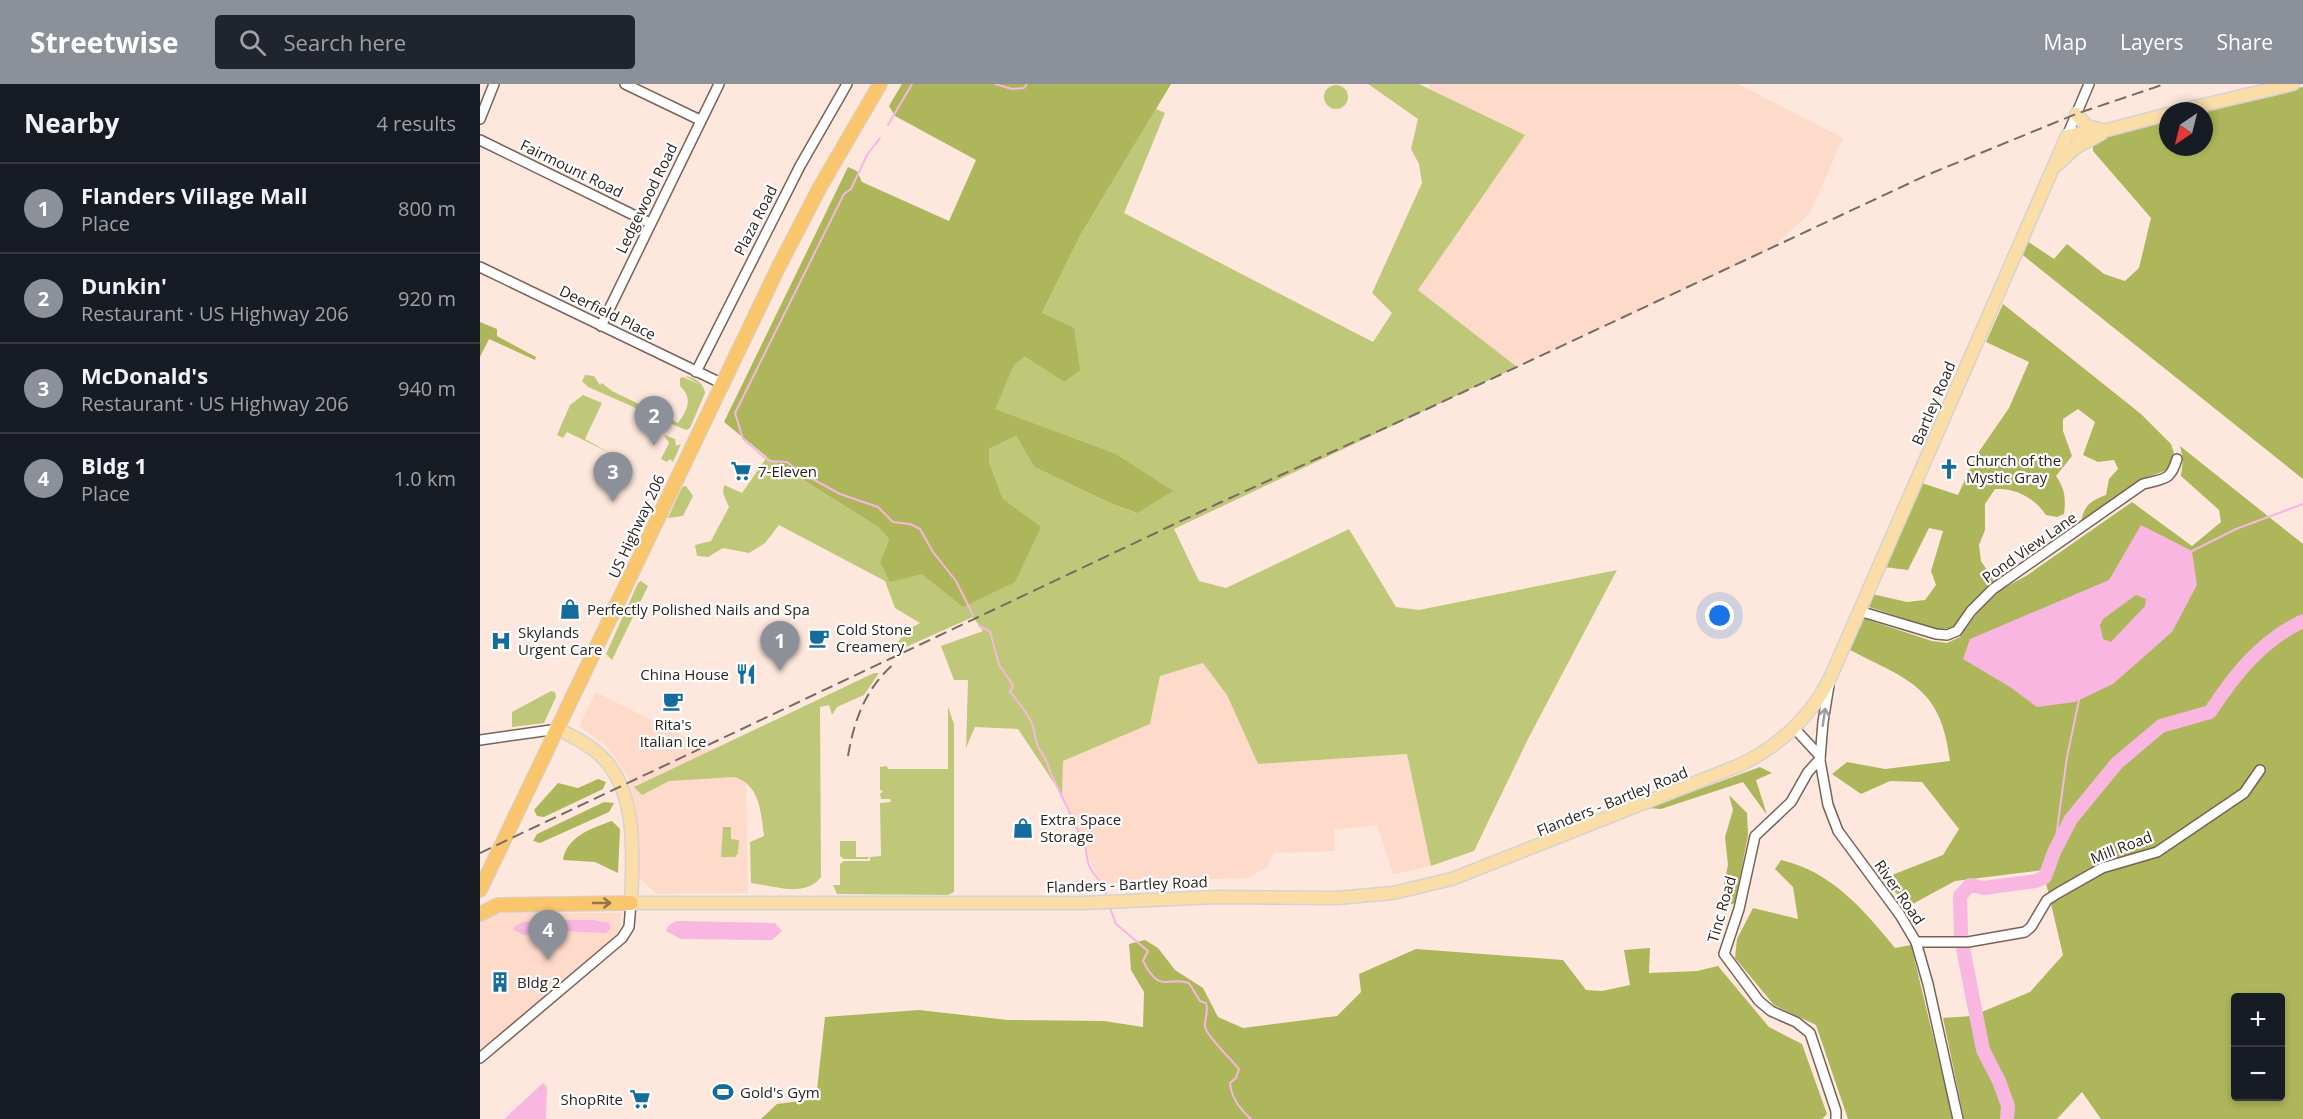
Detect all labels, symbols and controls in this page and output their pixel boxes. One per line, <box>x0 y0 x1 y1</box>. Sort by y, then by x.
search box <box>215 15 635 69</box>
text: Streetwise <box>30 23 179 61</box>
icon: search <box>236 26 269 59</box>
text: Search here <box>284 27 406 57</box>
text: Map <box>2044 28 2087 56</box>
text: Layers <box>2120 28 2184 56</box>
text: Share <box>2217 28 2273 56</box>
north arrow <box>2159 102 2213 156</box>
text: Nearby <box>24 105 119 141</box>
text: 4 results <box>376 110 456 137</box>
street label: Fairmount Road <box>517 134 627 202</box>
street label: Ledgewood Road <box>611 139 681 257</box>
text: Flanders Village Mall <box>81 180 307 210</box>
street label: Plaza Road <box>729 182 781 258</box>
text: 1 <box>38 195 49 222</box>
text: 800 m <box>398 195 456 222</box>
text: Place <box>81 210 130 237</box>
text: Dunkin' <box>81 270 167 300</box>
street label: Deerfield Place <box>557 280 659 344</box>
text: 2 <box>38 285 49 312</box>
text: 920 m <box>398 285 456 312</box>
text: Restaurant · US Highway 206 <box>81 300 349 327</box>
street label: Bartley Road <box>1906 358 1960 448</box>
text: McDonald's <box>81 360 208 390</box>
text: 3 <box>38 375 49 402</box>
text: 940 m <box>398 375 456 402</box>
text: Restaurant · US Highway 206 <box>81 390 349 417</box>
pin: 2 <box>634 396 674 446</box>
text: Bldg 1 <box>81 450 147 480</box>
place label: Church of the Mystic Gray <box>1966 450 2061 487</box>
pin: 3 <box>594 452 632 502</box>
church icon: Church of the Mystic Gray <box>1937 457 1961 481</box>
supermarket icon: 7-Eleven <box>729 459 753 483</box>
place label: 7-Eleven <box>758 461 817 481</box>
text: 4 <box>38 465 49 492</box>
text: 1.0 km <box>394 465 456 492</box>
street label: US Highway 206 <box>603 471 669 581</box>
text: Place <box>81 480 130 507</box>
street label: Pond View Lane <box>1978 507 2080 587</box>
shop icon: Perfectly Polished Nails and Spa <box>558 597 582 621</box>
place label: Perfectly Polished Nails and Spa <box>587 599 810 619</box>
your location <box>1705 601 1734 630</box>
place label: Cold Stone Creamery <box>836 619 912 656</box>
place label: Skylands Urgent Care <box>518 622 602 659</box>
pin: 1 <box>760 622 800 671</box>
cafe icon: Cold Stone Creamery <box>807 626 831 650</box>
hospital icon: Skylands Urgent Care <box>489 629 513 653</box>
restaurant icon: China House <box>734 662 758 686</box>
place label: China House <box>640 664 729 684</box>
cafe icon: Rita's Italian Ice <box>661 689 685 713</box>
one-way arrow <box>1818 708 1829 728</box>
place label: Rita's Italian Ice <box>640 714 706 751</box>
street label: Flanders - Bartley Road <box>1533 761 1691 841</box>
place label: Extra Space Storage <box>1040 809 1121 846</box>
shop icon: Extra Space Storage <box>1011 816 1035 840</box>
street label: Mill Road <box>2087 826 2155 868</box>
street label: River Road <box>1870 856 1930 928</box>
street label: Flanders - Bartley Road <box>1046 871 1208 897</box>
street label: Tinc Road <box>1702 874 1740 944</box>
one-way arrow <box>592 897 612 909</box>
pin: 4 <box>528 910 568 960</box>
building icon: Bldg 2 <box>488 970 512 994</box>
place label: Bldg 2 <box>517 972 560 992</box>
map controls <box>2231 993 2285 1101</box>
button: + <box>2231 993 2285 1047</box>
button: − <box>2231 1047 2285 1101</box>
sports icon: Gold's Gym <box>711 1080 735 1104</box>
place label: Gold's Gym <box>740 1082 820 1102</box>
supermarket icon: ShopRite <box>628 1087 652 1111</box>
place label: ShopRite <box>561 1089 623 1109</box>

